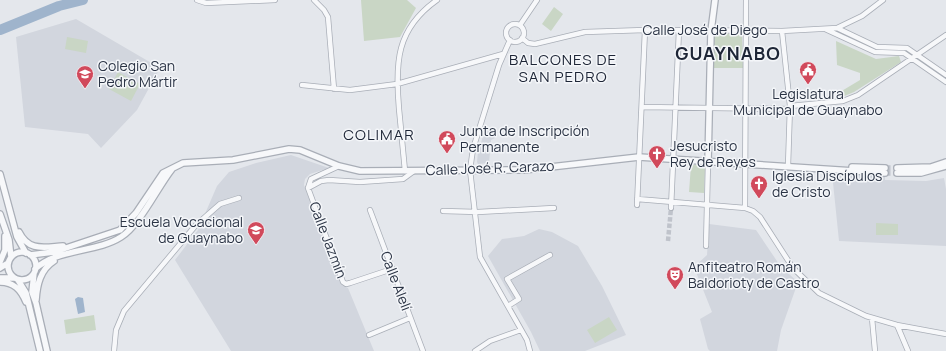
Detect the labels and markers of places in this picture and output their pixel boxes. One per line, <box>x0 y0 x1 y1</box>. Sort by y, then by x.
place label: Colegio San Pedro Mártir <box>98 56 177 91</box>
public building icon: Legislatura Municipal de Guaynabo <box>798 60 818 85</box>
school or university icon: Colegio San Pedro Mártir <box>75 64 95 89</box>
place label: Legislatura Municipal de Guaynabo <box>733 84 883 119</box>
place label: Junta de Inscripción Permanente <box>460 121 589 156</box>
public building icon: Junta de Inscripción Permanente <box>437 129 457 154</box>
place label: Jesucristo Rey de Reyes <box>670 136 756 171</box>
church icon: Jesucristo Rey de Reyes <box>647 144 667 169</box>
place label: Iglesia Discípulos de Cristo <box>772 166 882 201</box>
church icon: Iglesia Discípulos de Cristo <box>749 174 769 199</box>
place label: Escuela Vocacional de Guaynabo <box>120 212 243 247</box>
school or university icon: Escuela Vocacional de Guaynabo <box>246 220 266 245</box>
place label: Anfiteatro Román Baldorioty de Castro <box>688 257 820 292</box>
theatre icon: Anfiteatro Román Baldorioty de Castro <box>665 265 685 290</box>

